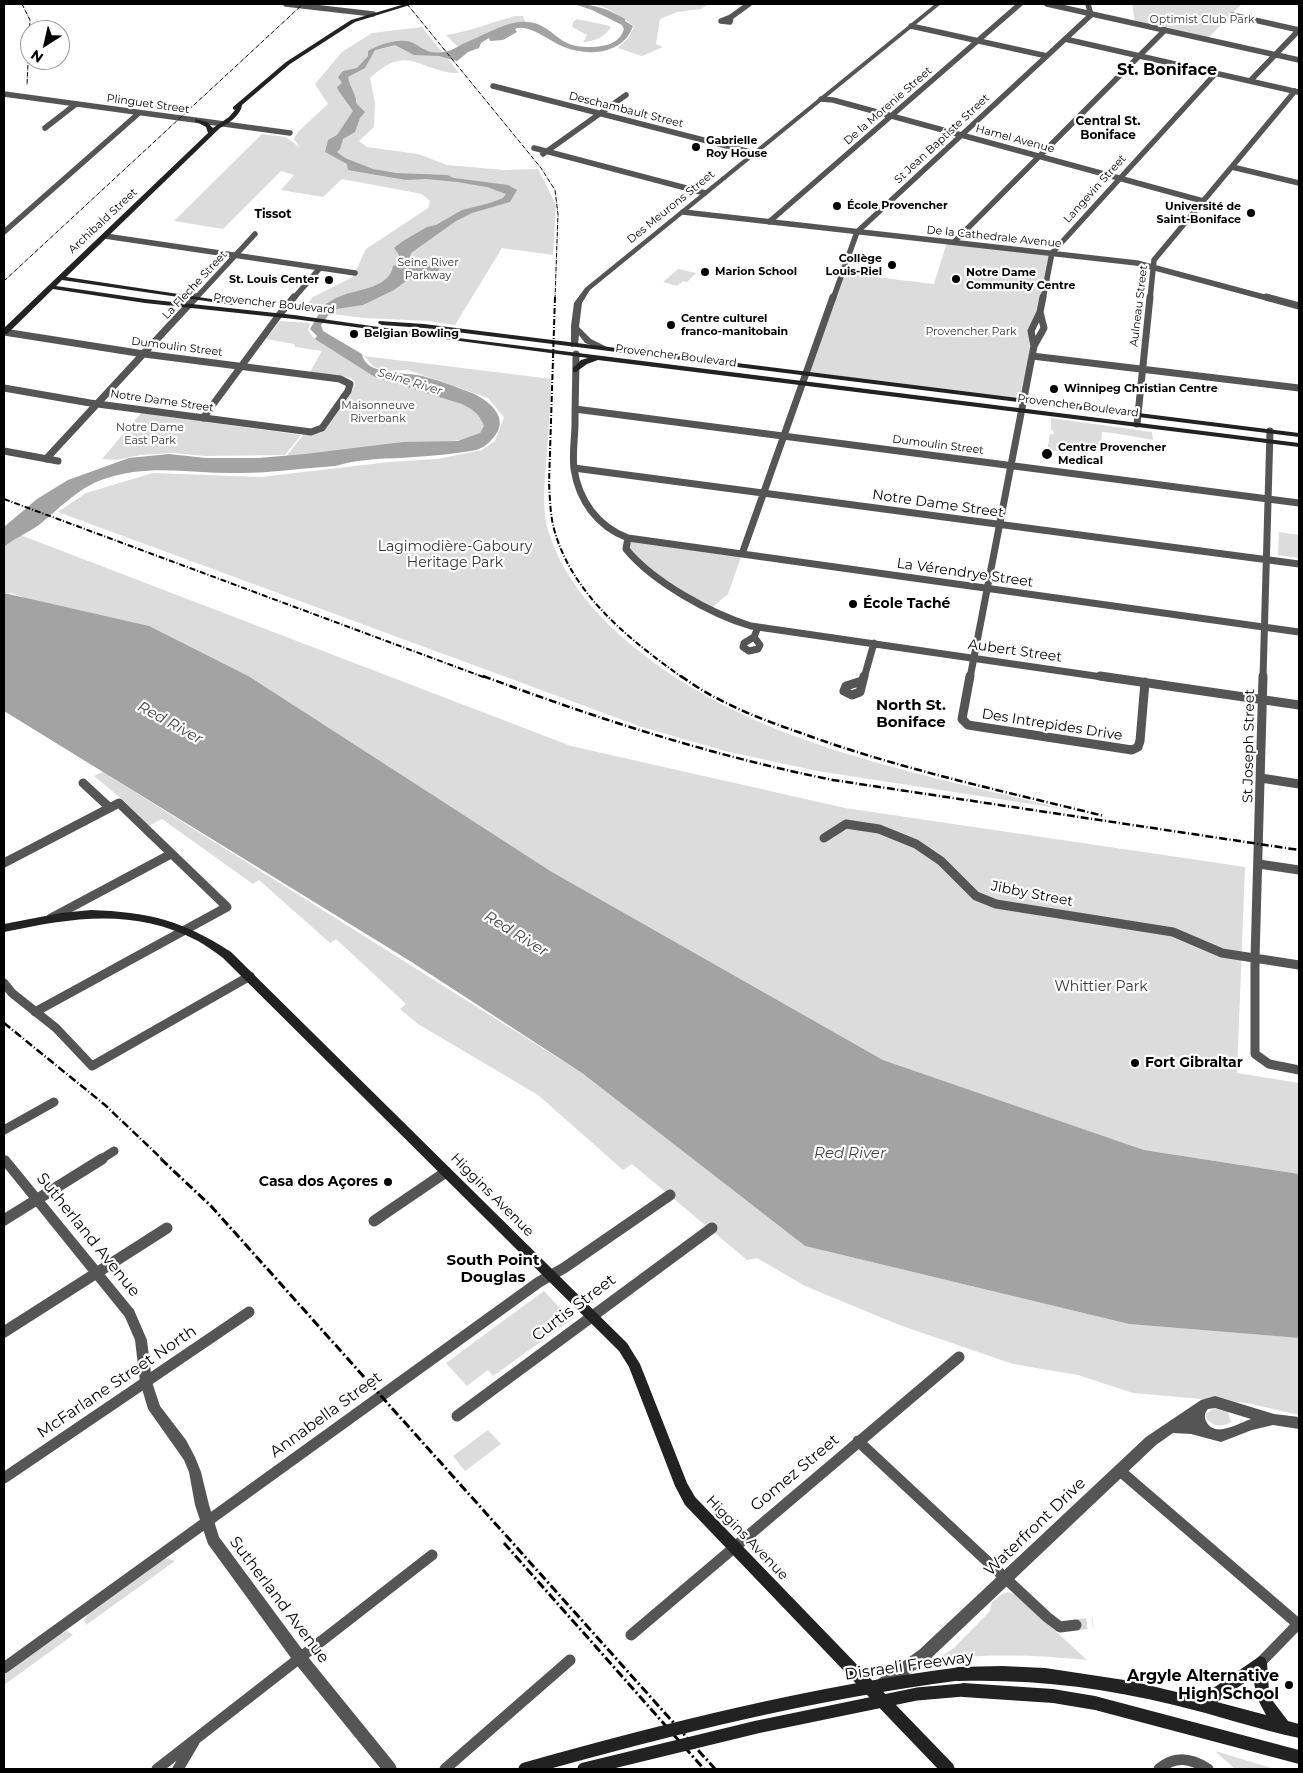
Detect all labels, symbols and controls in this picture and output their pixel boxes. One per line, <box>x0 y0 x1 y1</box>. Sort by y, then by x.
park label: Optimist Club Park <box>1149 13 1255 27</box>
north arrow <box>20 20 70 70</box>
text: N <box>27 46 47 67</box>
district label: St. Boniface <box>1117 60 1217 80</box>
street label: De la Morenie Street <box>841 64 935 148</box>
street label: Deschambault Street <box>567 89 685 131</box>
street label: Plinguet Street <box>106 92 190 116</box>
street label: St Jean Baptiste Street <box>892 92 992 186</box>
district label: Central St. Boniface <box>1076 114 1140 142</box>
street label: Hamel Avenue <box>974 122 1056 156</box>
place label: Gabrielle Roy House <box>706 134 767 160</box>
marker: Gabrielle Roy House <box>690 141 702 153</box>
street label: Langevin Street <box>1061 152 1129 226</box>
street label: Des Meurons Street <box>625 168 717 246</box>
street label: Archibald Street <box>66 186 140 256</box>
place label: École Provencher <box>847 199 948 213</box>
marker: École Provencher <box>831 200 843 212</box>
place label: Université de Saint-Boniface <box>1156 200 1241 226</box>
district label: Tissot <box>255 207 291 221</box>
marker: Université de Saint-Boniface <box>1245 207 1257 219</box>
street label: De la Cathedrale Avenue <box>926 223 1062 251</box>
street label: La Fleche Street <box>160 248 230 322</box>
place label: Collège Louis-Riel <box>826 252 882 278</box>
park label: Seine River Parkway <box>397 256 459 282</box>
marker: Collège Louis-Riel <box>886 259 898 271</box>
street label: Aulneau Street <box>1127 264 1151 348</box>
place label: Marion School <box>715 265 797 279</box>
marker: Marion School <box>699 266 711 278</box>
place label: Notre Dame Community Centre <box>966 266 1075 292</box>
place label: St. Louis Center <box>229 273 319 287</box>
marker: Notre Dame Community Centre <box>950 273 962 285</box>
marker: St. Louis Center <box>323 274 335 286</box>
street label: Provencher Boulevard <box>213 291 335 317</box>
place label: Centre culturel franco-manitobain <box>681 312 788 338</box>
marker: Centre culturel franco-manitobain <box>665 319 677 331</box>
park label: Provencher Park <box>925 325 1017 339</box>
place label: Belgian Bowling <box>364 327 459 341</box>
marker: Belgian Bowling <box>348 328 360 340</box>
street label: Dumoulin Street <box>131 335 223 359</box>
street label: Provencher Boulevard <box>615 342 737 370</box>
water label: Seine River <box>376 365 444 399</box>
place label: Winnipeg Christian Centre <box>1064 382 1218 396</box>
marker: Winnipeg Christian Centre <box>1048 383 1060 395</box>
street label: Notre Dame Street <box>110 387 214 415</box>
street label: Provencher Boulevard <box>1017 392 1139 420</box>
park label: Maisonneuve Riverbank <box>341 399 415 425</box>
park label: Notre Dame East Park <box>116 421 184 447</box>
street label: Dumoulin Street <box>892 433 984 457</box>
place label: Centre Provencher Medical <box>1058 441 1166 467</box>
marker: Centre Provencher Medical <box>1040 447 1054 461</box>
street label: Notre Dame Street <box>871 486 1005 522</box>
park label: Lagimodière-Gaboury Heritage Park <box>378 539 532 572</box>
street label: La Vérendrye Street <box>896 555 1034 591</box>
place label: École Taché <box>863 596 950 612</box>
marker: École Taché <box>847 598 859 610</box>
street label: Aubert Street <box>967 636 1063 666</box>
street label: St Joseph Street <box>1240 689 1258 803</box>
district label: North St. Boniface <box>876 697 946 732</box>
water label: Red River <box>134 698 206 748</box>
street label: Des Intrepides Drive <box>980 706 1124 744</box>
street label: Jibby Street <box>990 878 1074 910</box>
water label: Red River <box>481 907 551 961</box>
park label: Whittier Park <box>1054 979 1148 995</box>
place label: Fort Gibraltar <box>1145 1055 1243 1071</box>
marker: Fort Gibraltar <box>1129 1057 1141 1069</box>
water label: Red River <box>814 1145 886 1163</box>
street label: Higgins Avenue <box>447 1150 537 1240</box>
street label: Sutherland Avenue <box>32 1169 144 1301</box>
place label: Casa dos Açores <box>259 1174 378 1190</box>
marker: Casa dos Açores <box>382 1176 394 1188</box>
district label: South Point Douglas <box>447 1252 539 1287</box>
street label: Curtis Street <box>528 1270 620 1346</box>
street label: McFarlane Street North <box>34 1322 200 1442</box>
street label: Annabella Street <box>266 1368 386 1462</box>
street label: Gomez Street <box>747 1430 843 1516</box>
street label: Waterfront Drive <box>980 1474 1090 1580</box>
street label: Higgins Avenue <box>702 1492 792 1584</box>
street label: Sutherland Avenue <box>225 1533 333 1667</box>
street label: Disraeli Freeway <box>843 1647 975 1685</box>
place label: Argyle Alternative High School <box>1127 1666 1279 1704</box>
marker: Argyle Alternative High School <box>1283 1679 1295 1691</box>

